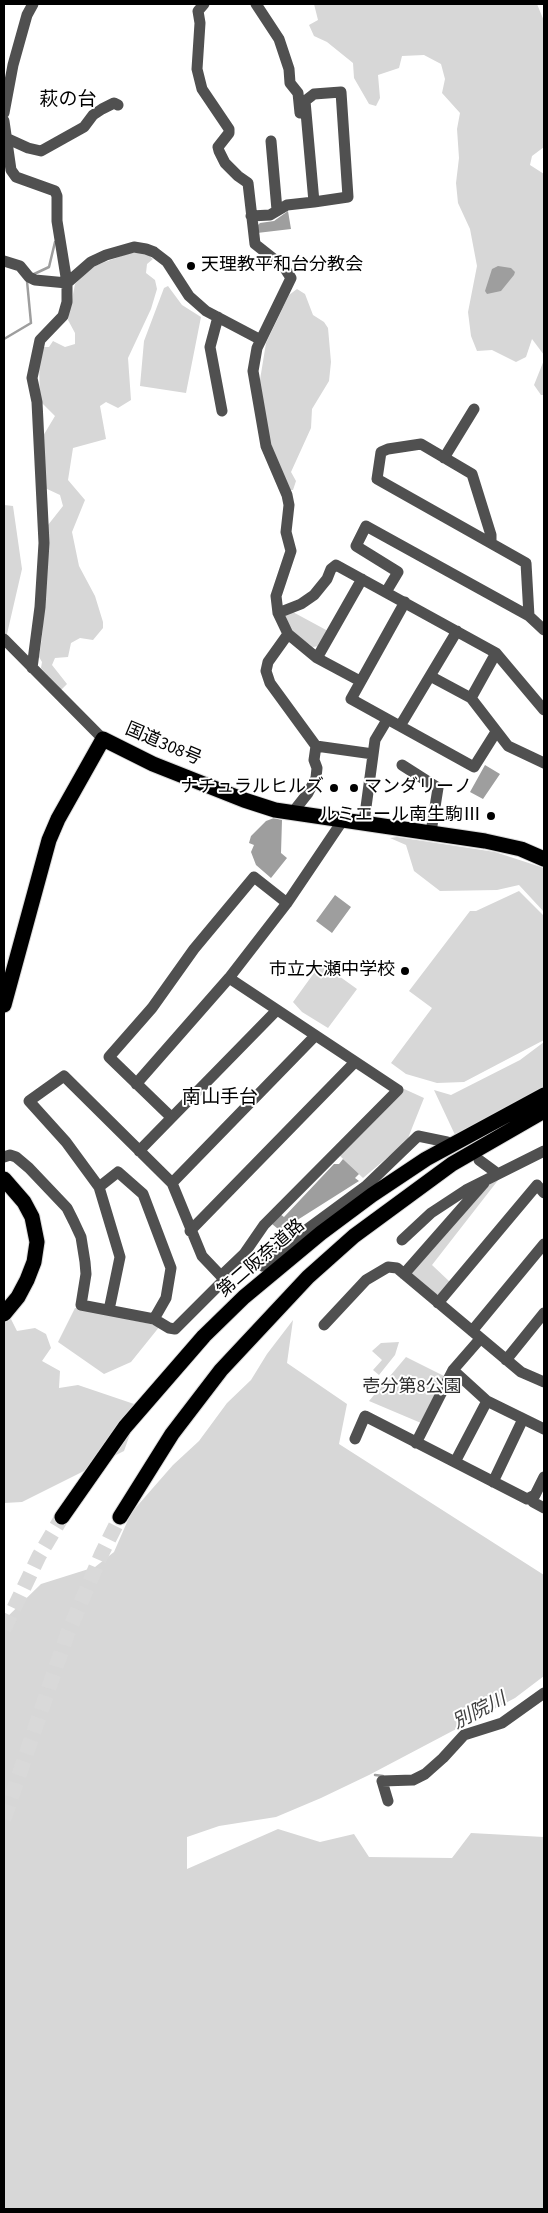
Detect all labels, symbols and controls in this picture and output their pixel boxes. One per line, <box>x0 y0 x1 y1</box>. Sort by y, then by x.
district label: 萩の台 <box>40 90 96 112</box>
place label: 天理教平和台分教会 <box>201 255 363 277</box>
marker: 天理教平和台分教会 <box>185 260 197 272</box>
street label: 国道308号 <box>122 719 204 771</box>
place label: ナチュラルヒルズ <box>180 777 324 799</box>
place label: マンダリーノ <box>364 777 472 799</box>
marker: ナチュラルヒルズ <box>328 782 340 794</box>
marker: マンダリーノ <box>348 782 360 794</box>
place label: ルミエール南生駒Ⅲ <box>319 805 481 827</box>
marker: ルミエール南生駒Ⅲ <box>485 810 497 822</box>
place label: 市立大瀬中学校 <box>269 960 395 982</box>
marker: 市立大瀬中学校 <box>399 965 411 977</box>
district label: 南山手台 <box>182 1088 258 1110</box>
street label: 第二阪奈道路 <box>214 1215 310 1303</box>
park label: 壱分第8公園 <box>363 1377 461 1399</box>
water label: 別院川 <box>449 1689 511 1735</box>

